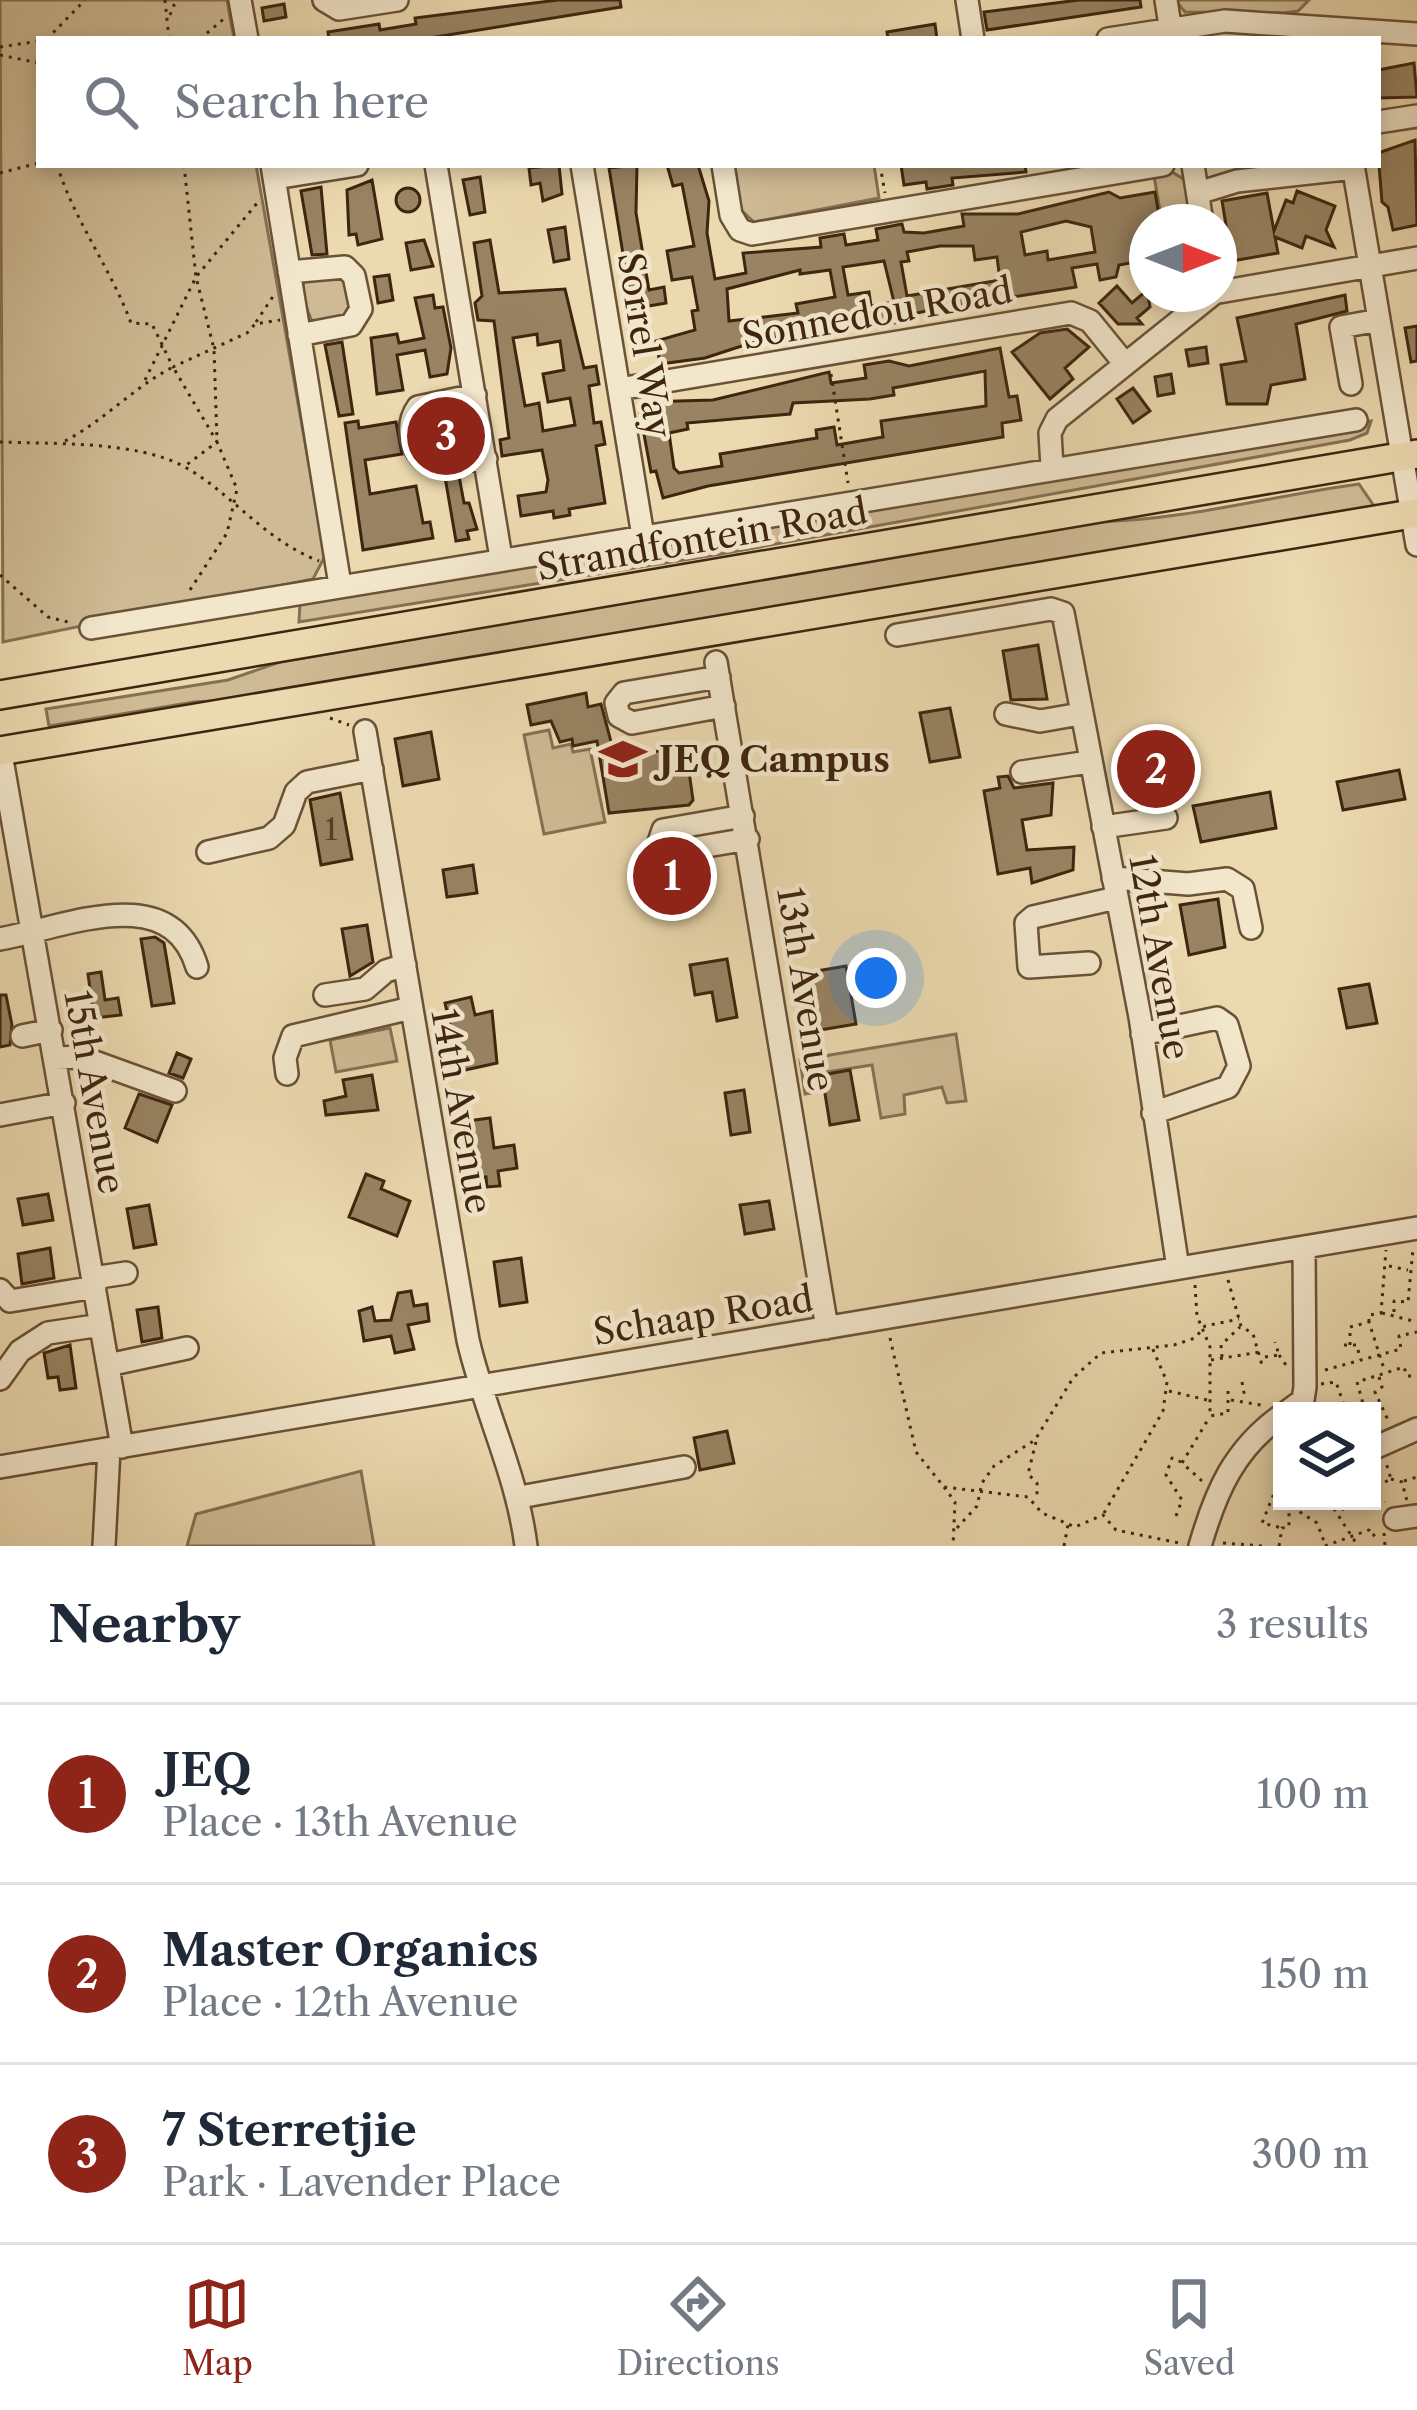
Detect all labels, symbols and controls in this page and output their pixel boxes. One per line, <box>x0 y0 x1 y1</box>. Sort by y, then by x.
search box <box>36 36 1381 168</box>
icon: search <box>78 69 144 135</box>
text: Search here <box>174 74 429 130</box>
north arrow <box>1129 204 1237 312</box>
street label: Sorrel Way <box>609 249 681 442</box>
street label: Sonnedou Road <box>738 268 1016 358</box>
pin: 3 <box>407 391 485 481</box>
street label: Strandfontein Road <box>533 488 871 590</box>
pin: 2 <box>1117 724 1195 814</box>
school or university icon: JEQ Campus <box>598 734 648 784</box>
place label: JEQ Campus <box>653 737 890 781</box>
house number: 1 <box>325 811 338 848</box>
pin: 1 <box>633 831 711 921</box>
street label: 12th Avenue <box>1120 851 1200 1063</box>
street label: 13th Avenue <box>768 884 844 1094</box>
your location <box>846 948 906 1008</box>
street label: 15th Avenue <box>55 987 135 1197</box>
street label: 14th Avenue <box>422 1005 502 1217</box>
street label: Schaap Road <box>590 1276 816 1354</box>
map controls <box>1273 1402 1381 1510</box>
button: layers <box>1273 1402 1381 1510</box>
text: Nearby <box>48 1593 240 1655</box>
text: 3 results <box>1216 1600 1369 1648</box>
text: JEQ <box>162 1742 251 1798</box>
text: 1 <box>78 1770 96 1818</box>
text: 100 m <box>1256 1770 1369 1818</box>
text: Place · 13th Avenue <box>162 1798 518 1846</box>
text: Master Organics <box>162 1922 539 1978</box>
text: 2 <box>75 1950 99 1998</box>
text: 150 m <box>1260 1950 1369 1998</box>
text: Place · 12th Avenue <box>162 1978 518 2026</box>
text: 7 Sterretjie <box>162 2102 417 2158</box>
text: 3 <box>76 2130 98 2178</box>
text: 300 m <box>1251 2130 1369 2178</box>
text: Park · Lavender Place <box>162 2158 561 2206</box>
tab: Map <box>182 2271 253 2384</box>
tab: Directions <box>617 2271 780 2384</box>
tab: Saved <box>1143 2271 1235 2384</box>

